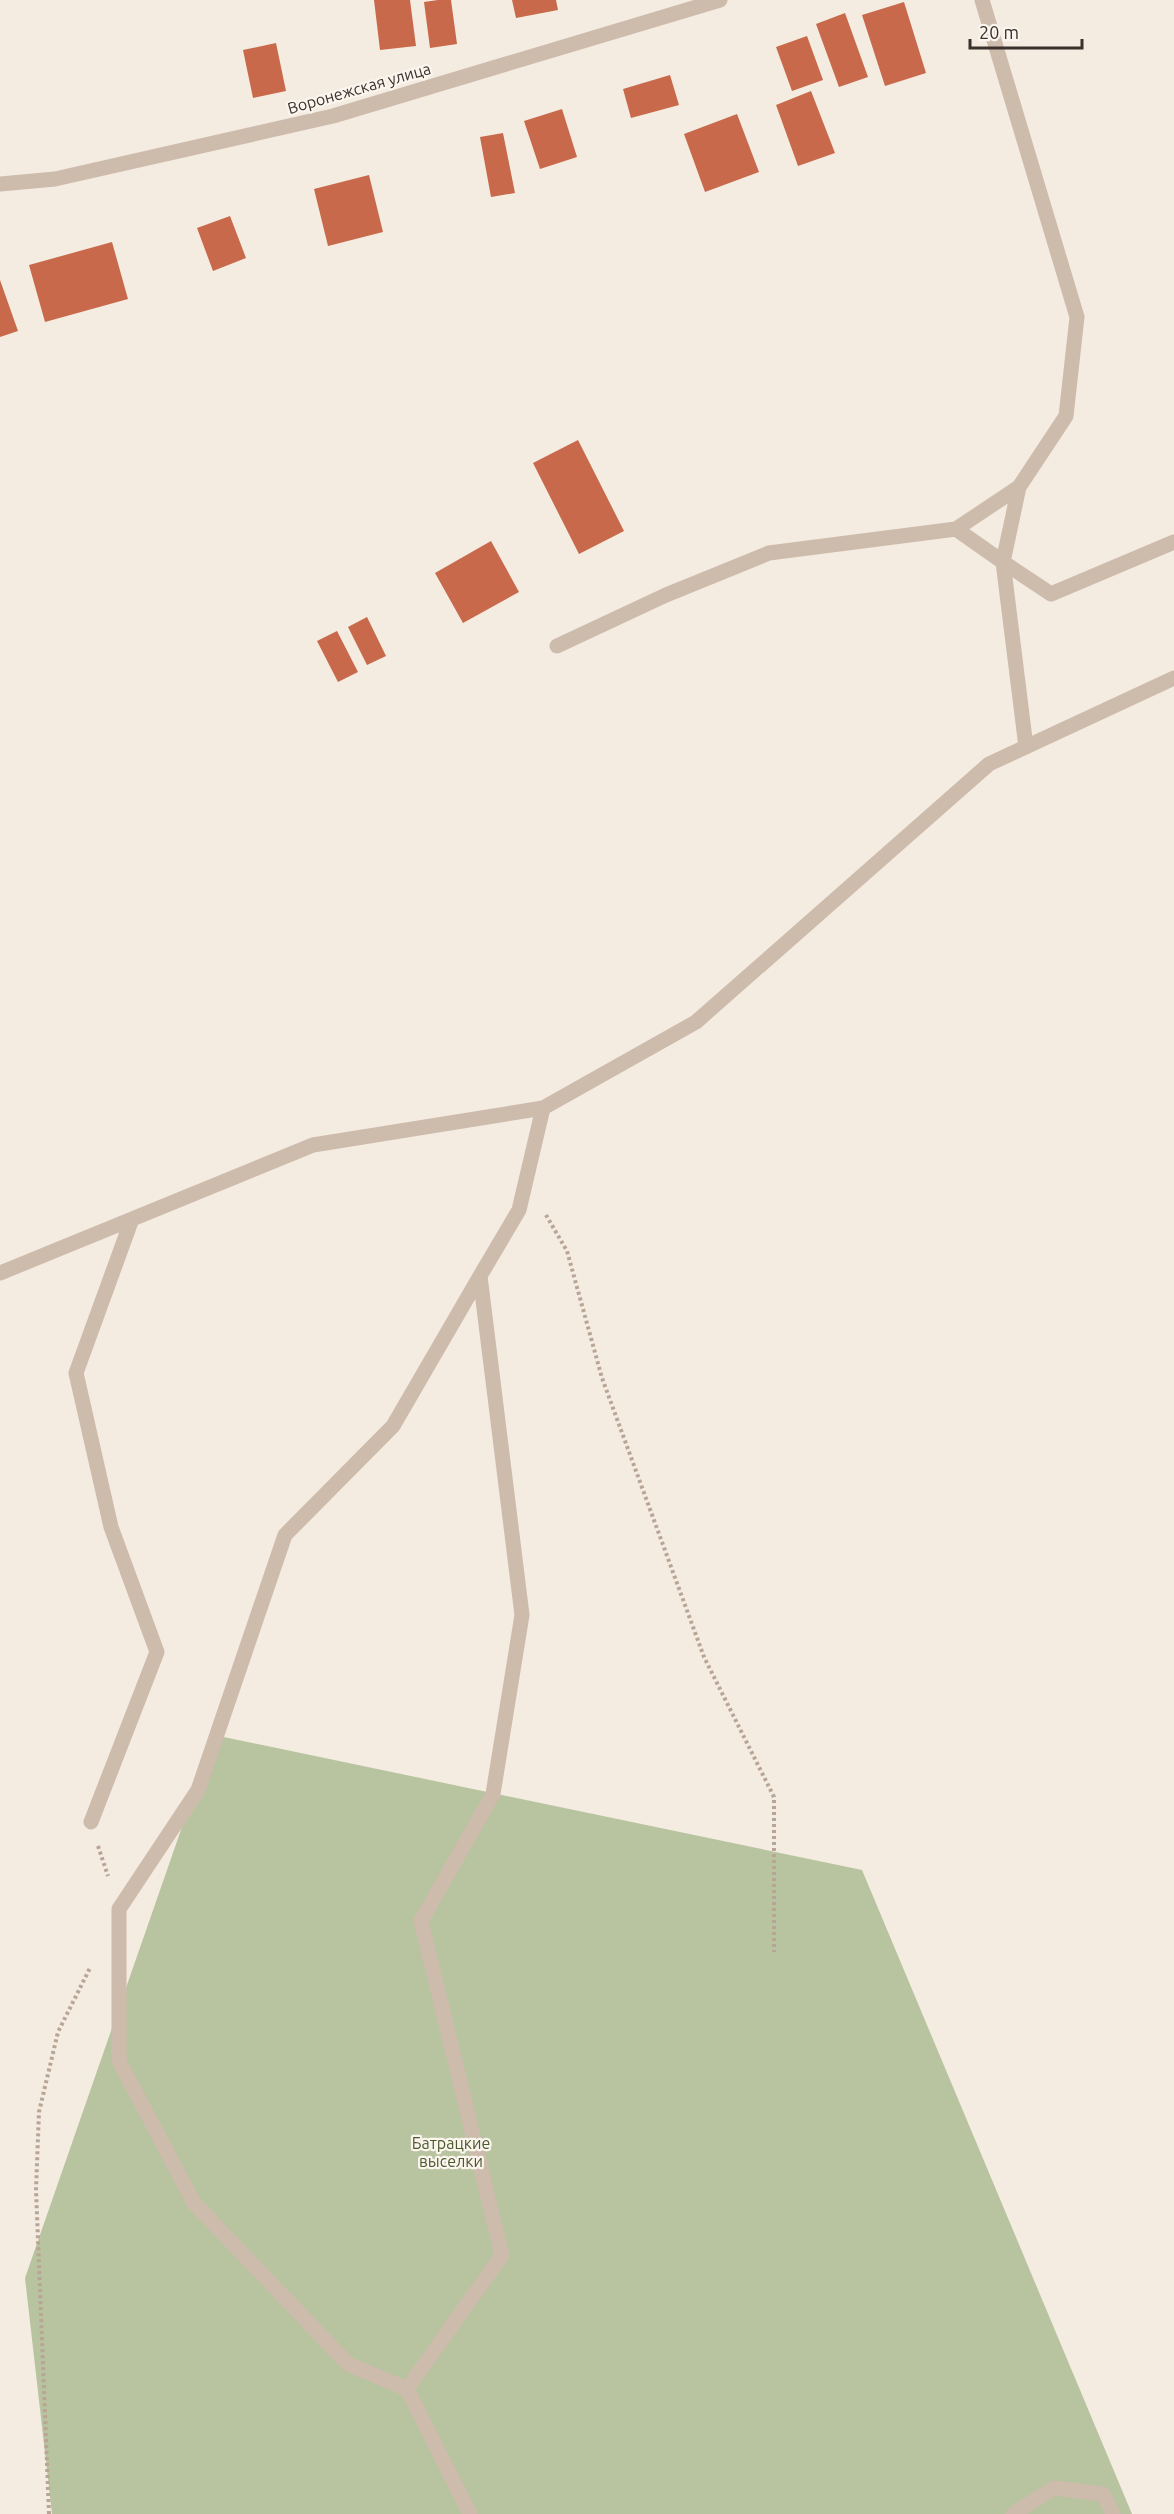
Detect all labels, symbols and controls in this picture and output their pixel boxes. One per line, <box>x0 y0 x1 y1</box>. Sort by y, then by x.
scale bar <box>970 12 1082 50</box>
text: 20 m <box>979 22 1019 42</box>
street label: Воронежская улица <box>285 59 433 117</box>
park label: Батрацкие выселки <box>412 2134 490 2170</box>

